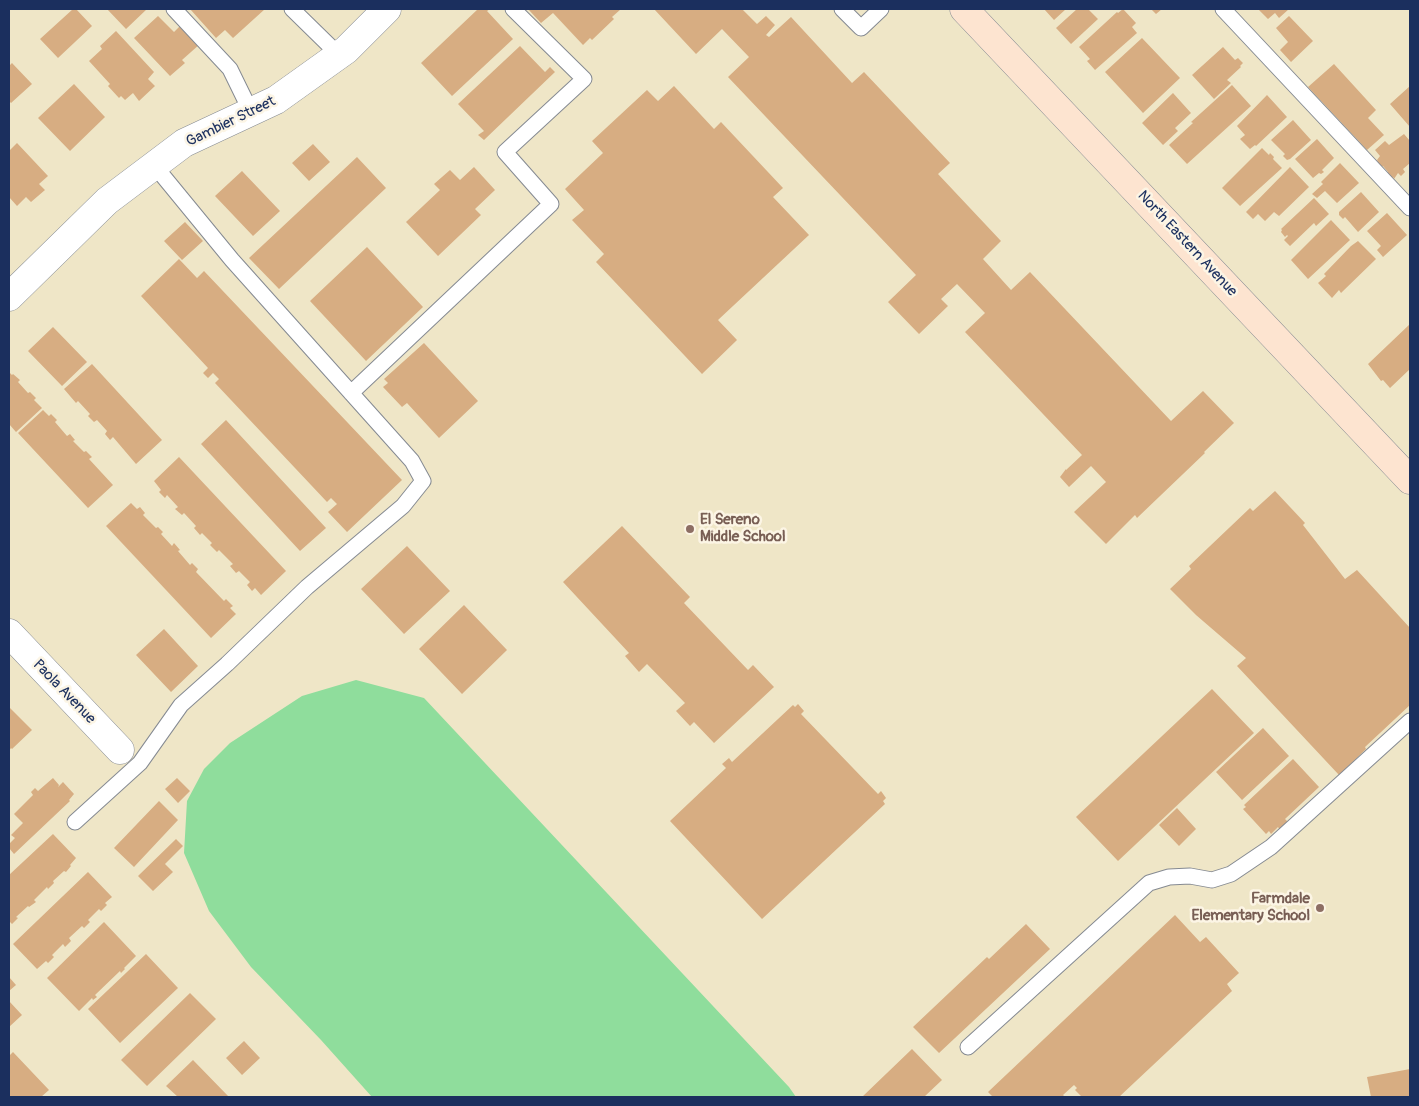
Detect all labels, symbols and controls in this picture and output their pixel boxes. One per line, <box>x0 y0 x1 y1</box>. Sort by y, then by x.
street label: Gambier Street <box>183 93 279 151</box>
street label: North Eastern Avenue <box>1133 187 1241 301</box>
place label: El Sereno Middle School <box>700 511 785 546</box>
marker: El Sereno Middle School <box>684 523 696 535</box>
street label: Paola Avenue <box>29 656 99 728</box>
place label: Farmdale Elementary School <box>1192 890 1310 925</box>
marker: Farmdale Elementary School <box>1314 902 1326 914</box>

